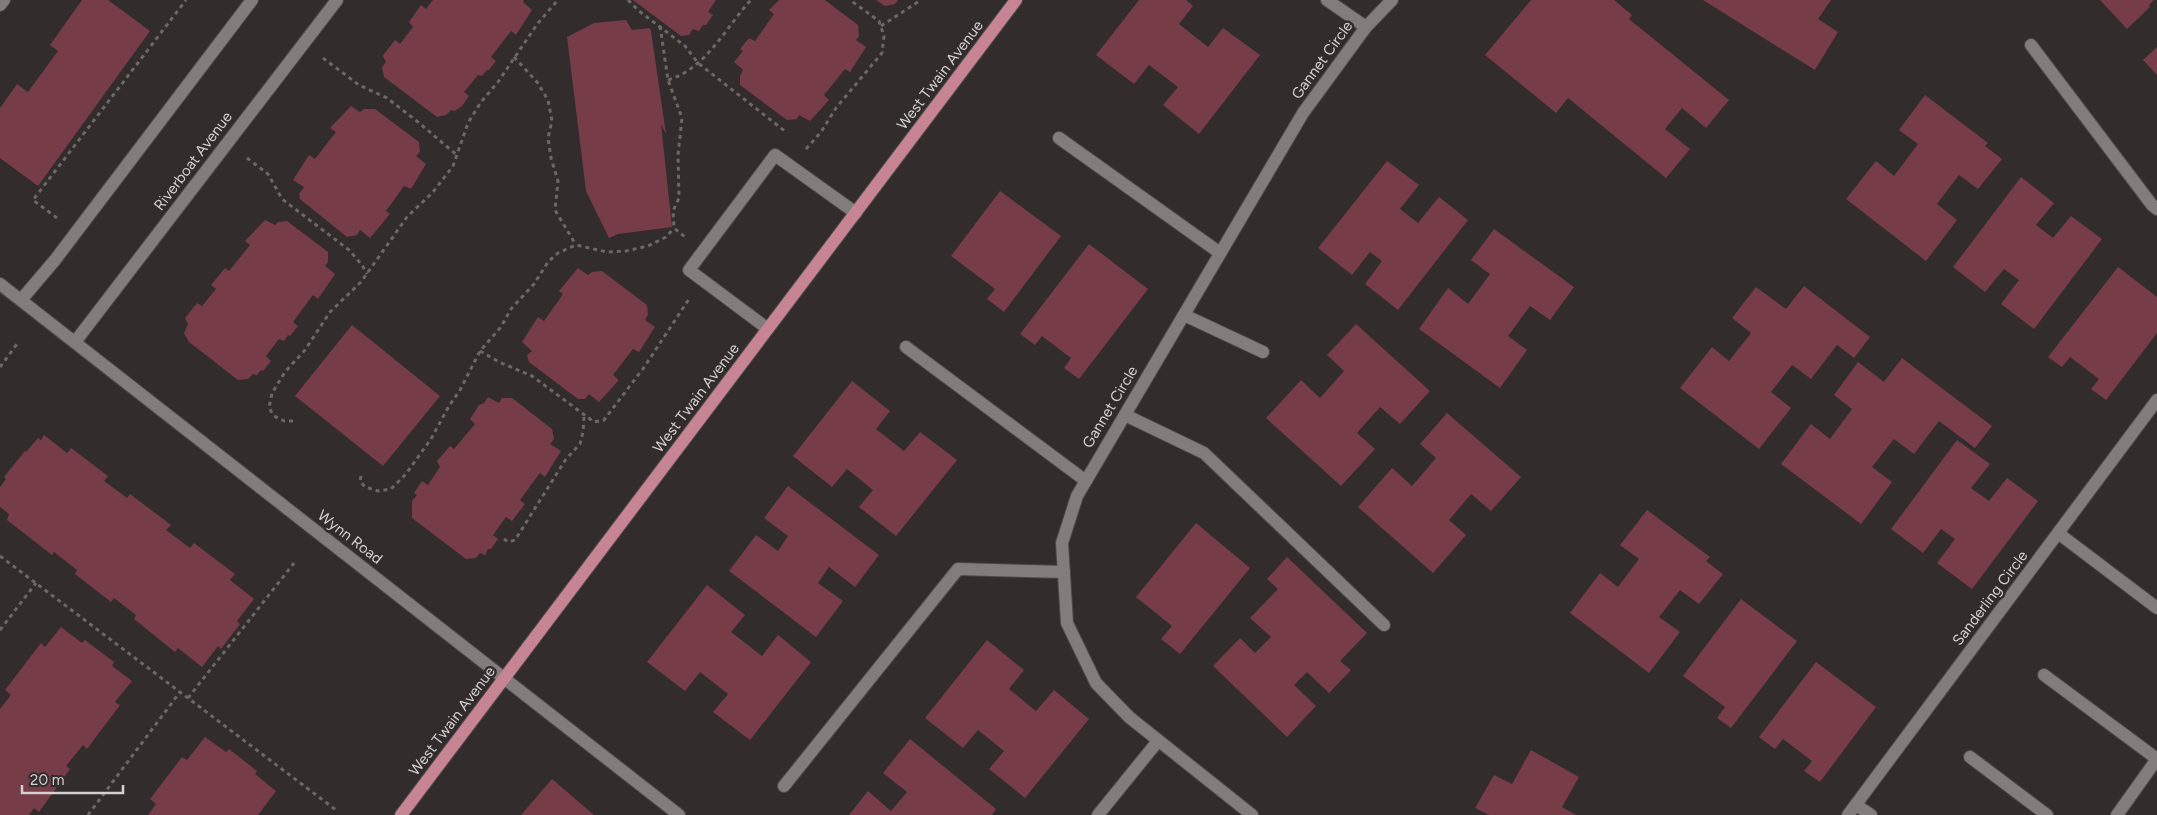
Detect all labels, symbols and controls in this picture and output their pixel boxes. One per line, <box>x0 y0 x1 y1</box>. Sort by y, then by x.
street label: West Twain Avenue <box>893 17 987 133</box>
street label: Gannet Circle <box>1288 17 1356 103</box>
street label: Riverboat Avenue <box>150 108 236 214</box>
street label: West Twain Avenue <box>649 340 743 456</box>
street label: Gannet Circle <box>1079 363 1141 451</box>
street label: Wynn Road <box>314 506 386 568</box>
street label: Sanderling Circle <box>1949 547 2031 649</box>
street label: West Twain Avenue <box>405 663 499 779</box>
scale bar <box>22 762 124 794</box>
text: 20 m <box>30 771 64 789</box>

